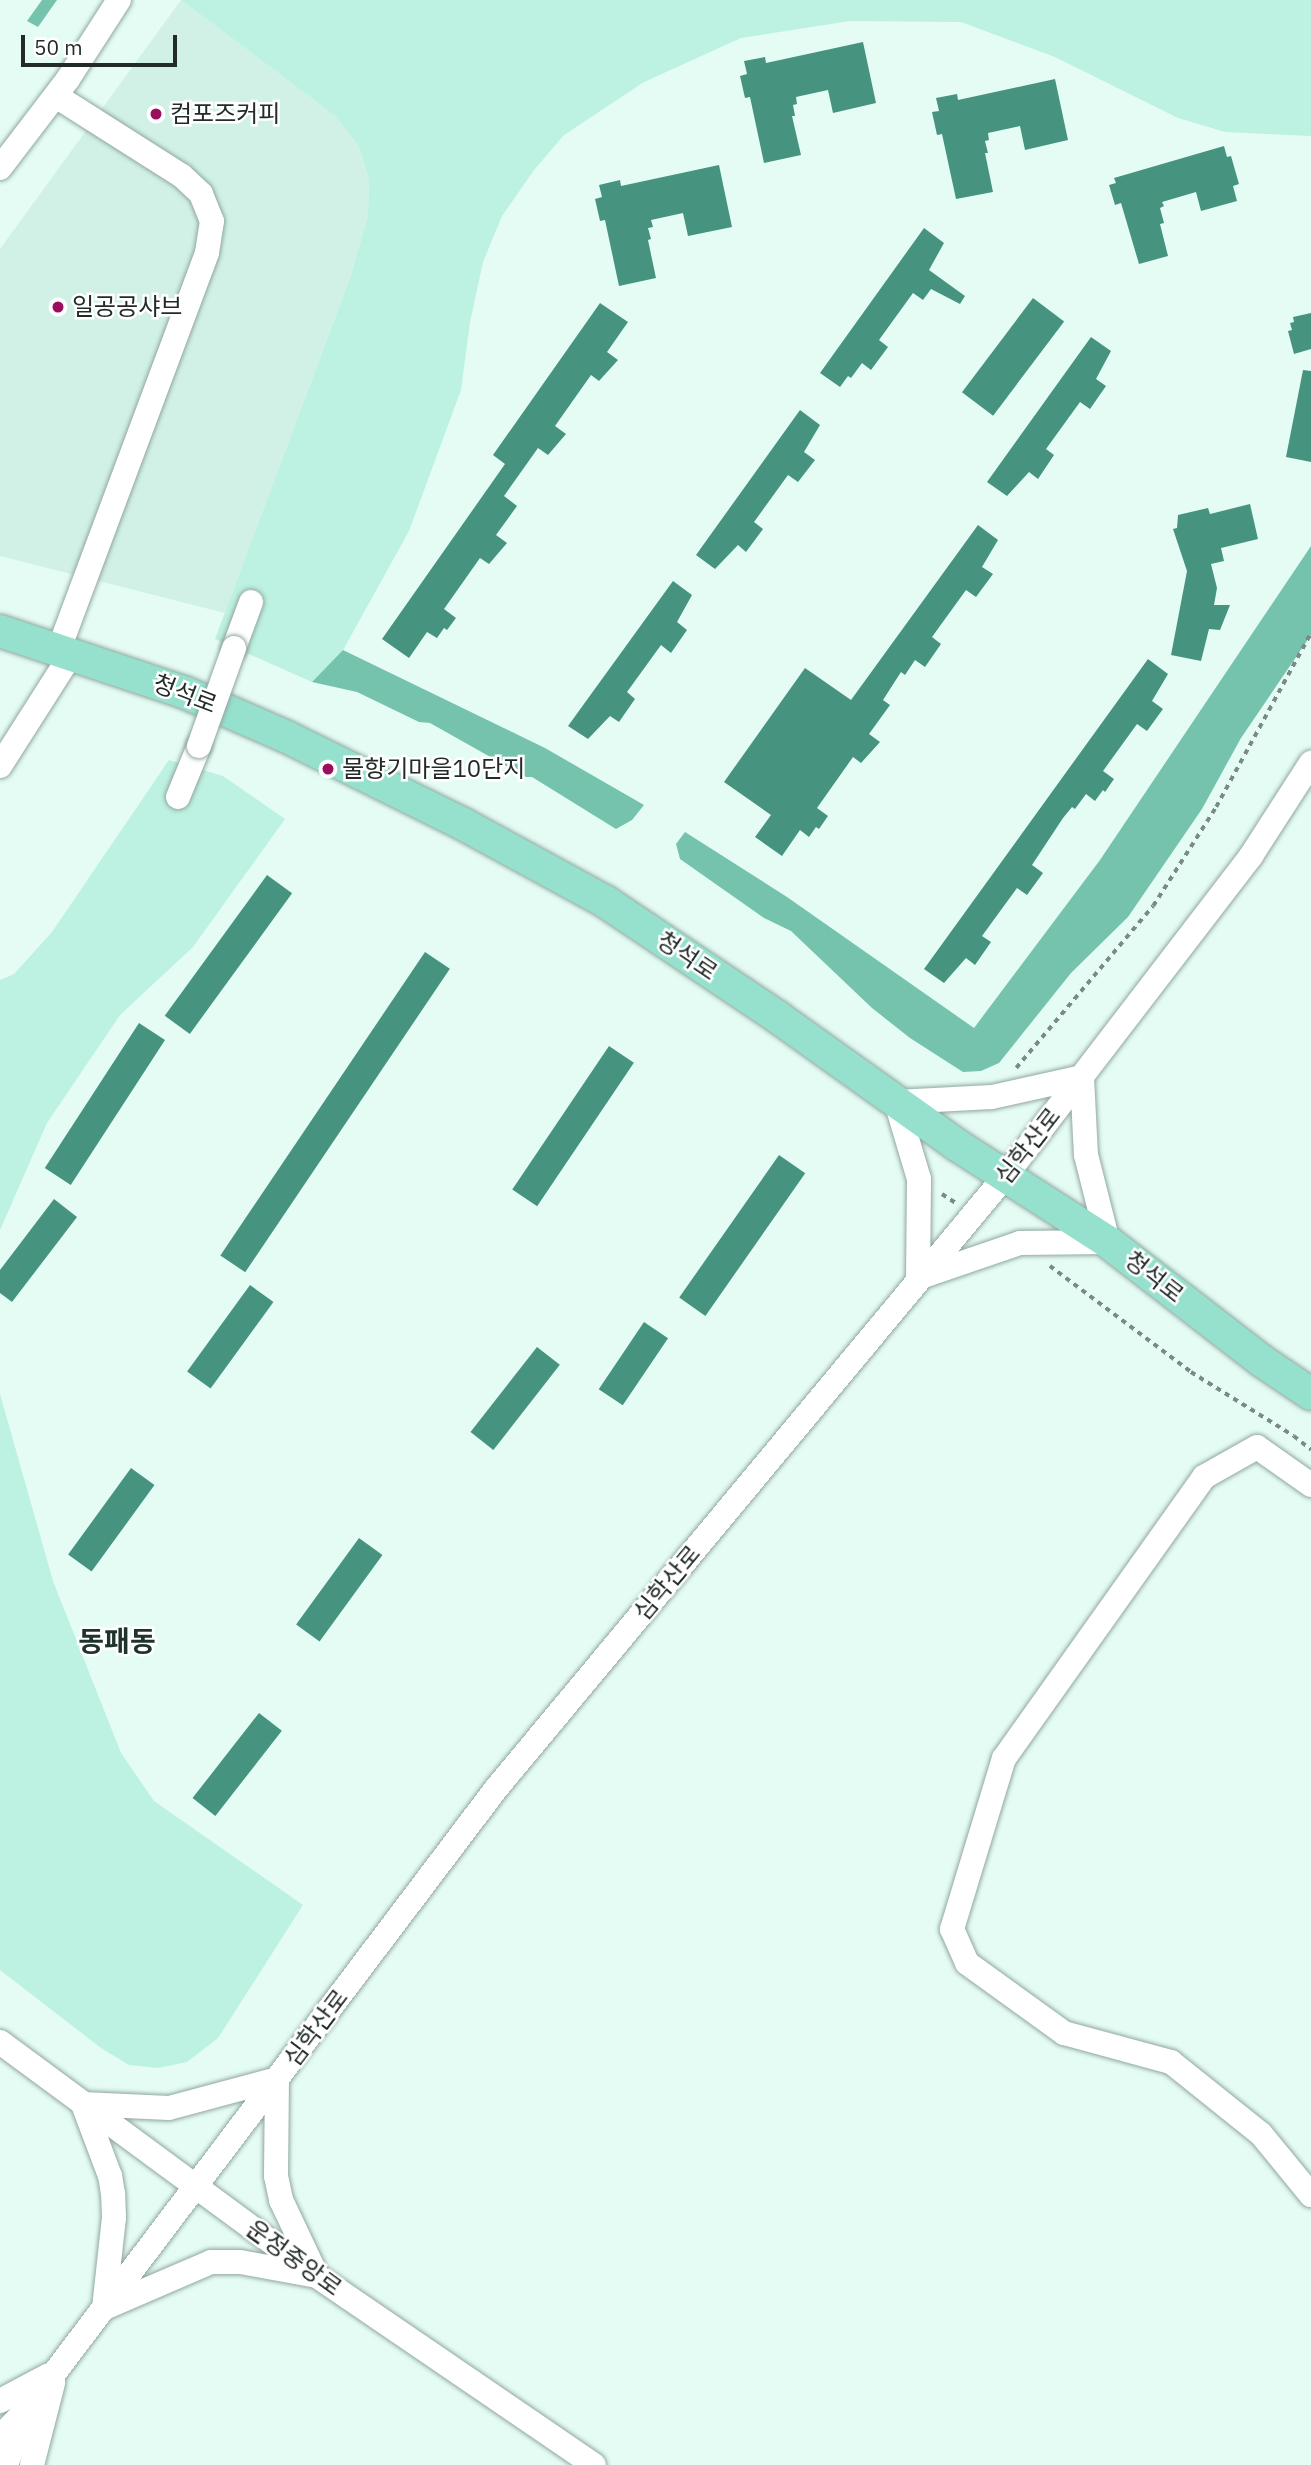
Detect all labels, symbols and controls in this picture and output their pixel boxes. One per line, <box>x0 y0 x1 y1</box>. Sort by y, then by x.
scale bar <box>24 21 180 65</box>
text: 50 m <box>34 33 83 61</box>
place label: 컴포즈커피 <box>170 100 280 128</box>
marker: 컴포즈커피 <box>148 106 164 122</box>
place label: 일공공샤브 <box>72 293 182 321</box>
marker: 일공공샤브 <box>50 299 66 315</box>
street label: 청석로 <box>149 669 221 719</box>
place label: 물향기마을10단지 <box>342 755 525 783</box>
marker: 물향기마을10단지 <box>320 761 336 777</box>
street label: 청석로 <box>651 926 723 986</box>
street label: 심학산로 <box>989 1102 1067 1190</box>
street label: 청석로 <box>1119 1245 1189 1309</box>
street label: 심학산로 <box>628 1540 706 1626</box>
district label: 동패동 <box>78 1624 156 1658</box>
street label: 심학산로 <box>278 1984 354 2072</box>
street label: 운정중앙로 <box>241 2214 347 2302</box>

